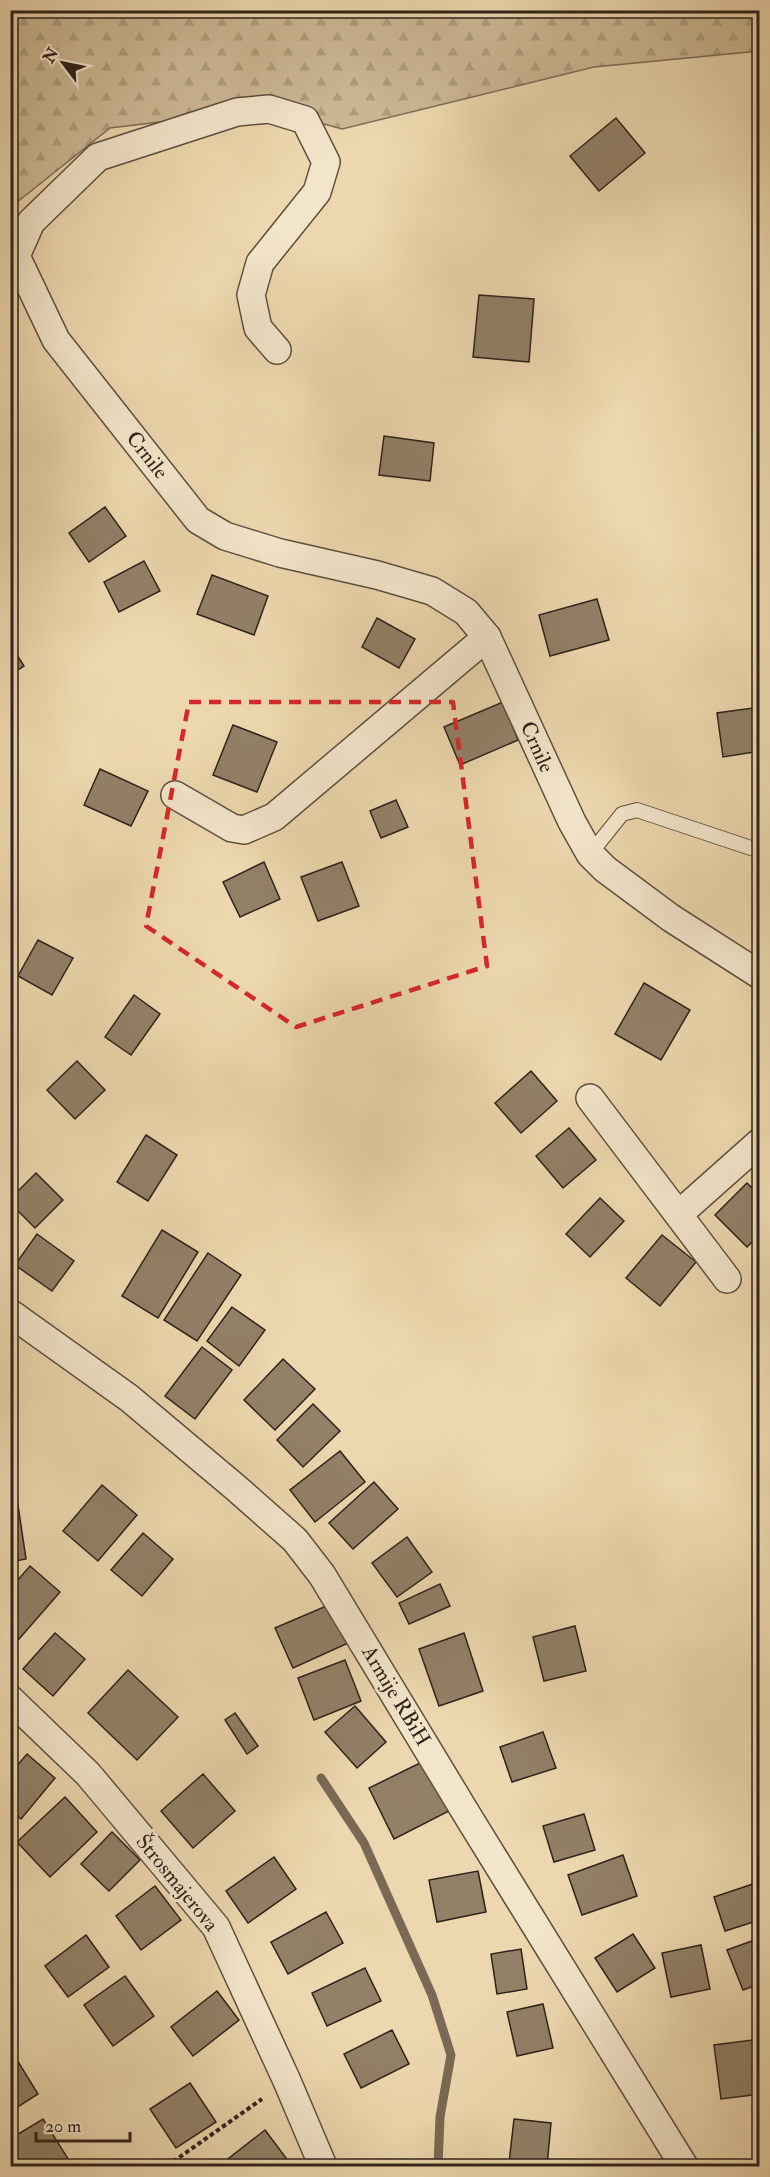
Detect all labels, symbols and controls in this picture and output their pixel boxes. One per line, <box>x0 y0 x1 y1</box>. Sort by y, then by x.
north arrow <box>33 33 93 93</box>
text: N <box>38 44 64 68</box>
street label: Crnile <box>120 426 174 485</box>
street label: Crnile <box>514 717 560 777</box>
street label: Armije RBiH <box>355 1640 437 1751</box>
street label: Štrosmajerova <box>130 1829 225 1937</box>
scale bar <box>36 2105 130 2143</box>
text: 20 m <box>45 2115 81 2138</box>

